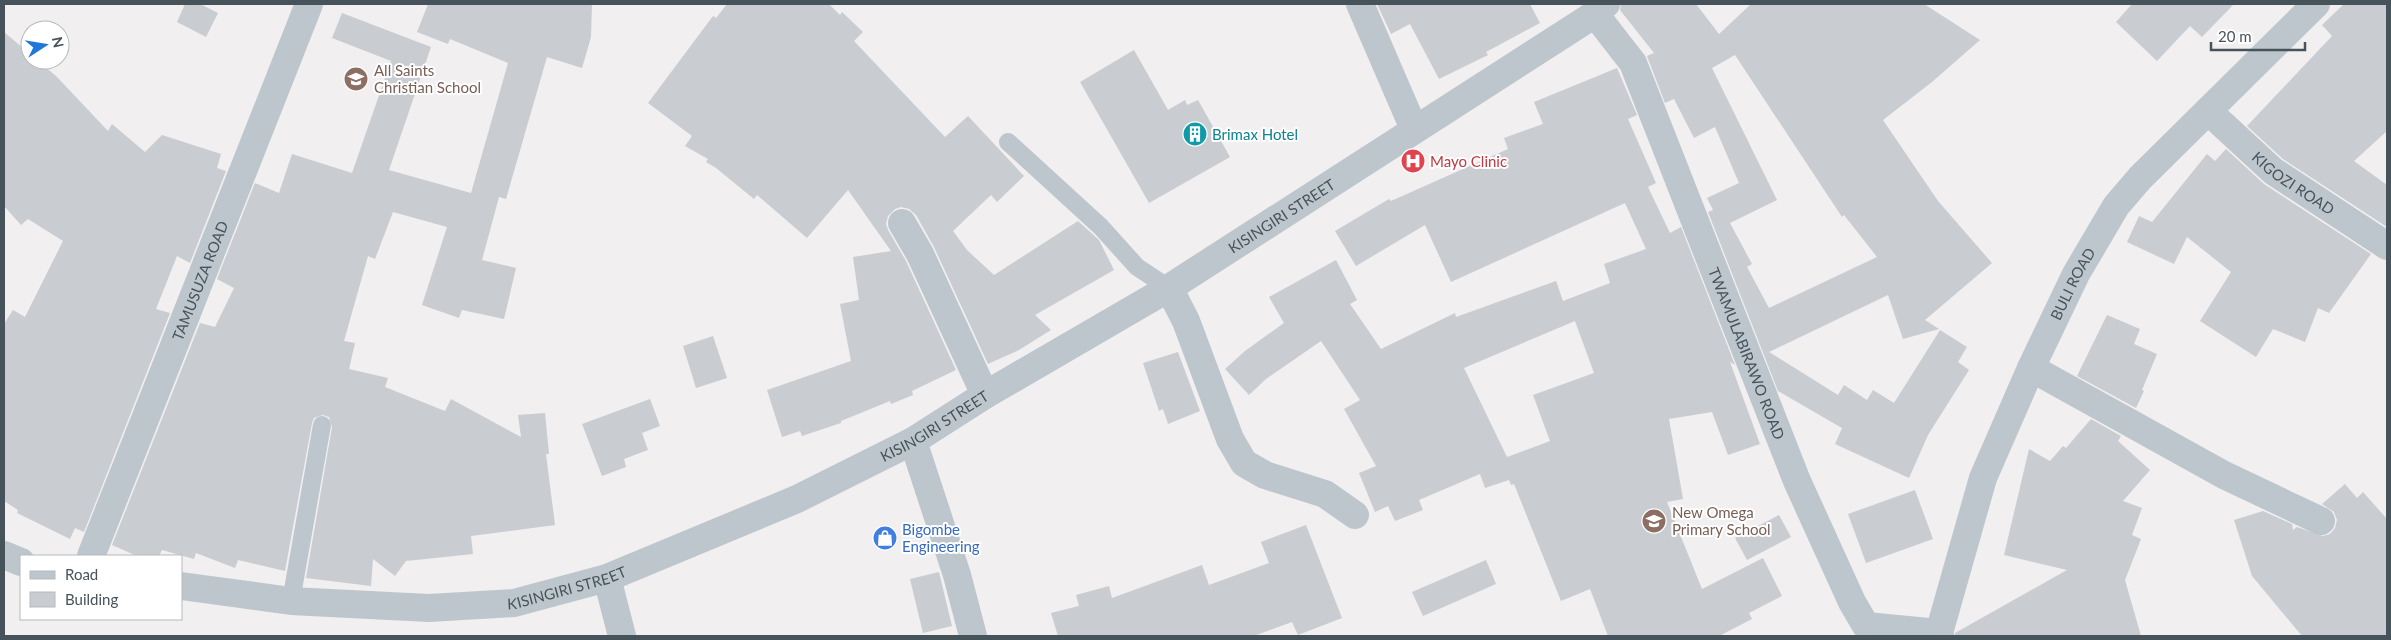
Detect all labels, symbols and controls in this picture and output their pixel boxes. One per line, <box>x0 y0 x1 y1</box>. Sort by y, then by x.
north arrow <box>20 20 70 70</box>
scale bar <box>2211 20 2305 52</box>
text: 20 m <box>2218 27 2252 45</box>
text: N <box>49 35 68 49</box>
place label: All Saints Christian School <box>374 61 481 96</box>
school or university icon: All Saints Christian School <box>343 66 369 92</box>
building icon: Brimax Hotel <box>1182 121 1208 147</box>
place label: Brimax Hotel <box>1212 125 1298 143</box>
hospital icon: Mayo Clinic <box>1400 148 1426 174</box>
street label: KIGOZI ROAD <box>2249 148 2338 218</box>
place label: Mayo Clinic <box>1430 152 1507 170</box>
street label: KISINGIRI STREET <box>1225 175 1338 257</box>
street label: TAMUSUZA ROAD <box>168 218 231 343</box>
street label: BULI ROAD <box>2046 244 2099 323</box>
street label: TWAMULABIRAWO ROAD <box>1705 265 1789 442</box>
street label: KISINGIRI STREET <box>877 386 992 465</box>
place label: New Omega Primary School <box>1672 503 1771 538</box>
school or university icon: New Omega Primary School <box>1641 508 1667 534</box>
place label: Bigombe Engineering <box>902 520 980 555</box>
shop icon: Bigombe Engineering <box>872 525 898 551</box>
legend <box>20 555 182 620</box>
street label: KISINGIRI STREET <box>507 562 629 612</box>
text: Road <box>65 565 98 583</box>
text: Building <box>65 590 118 608</box>

